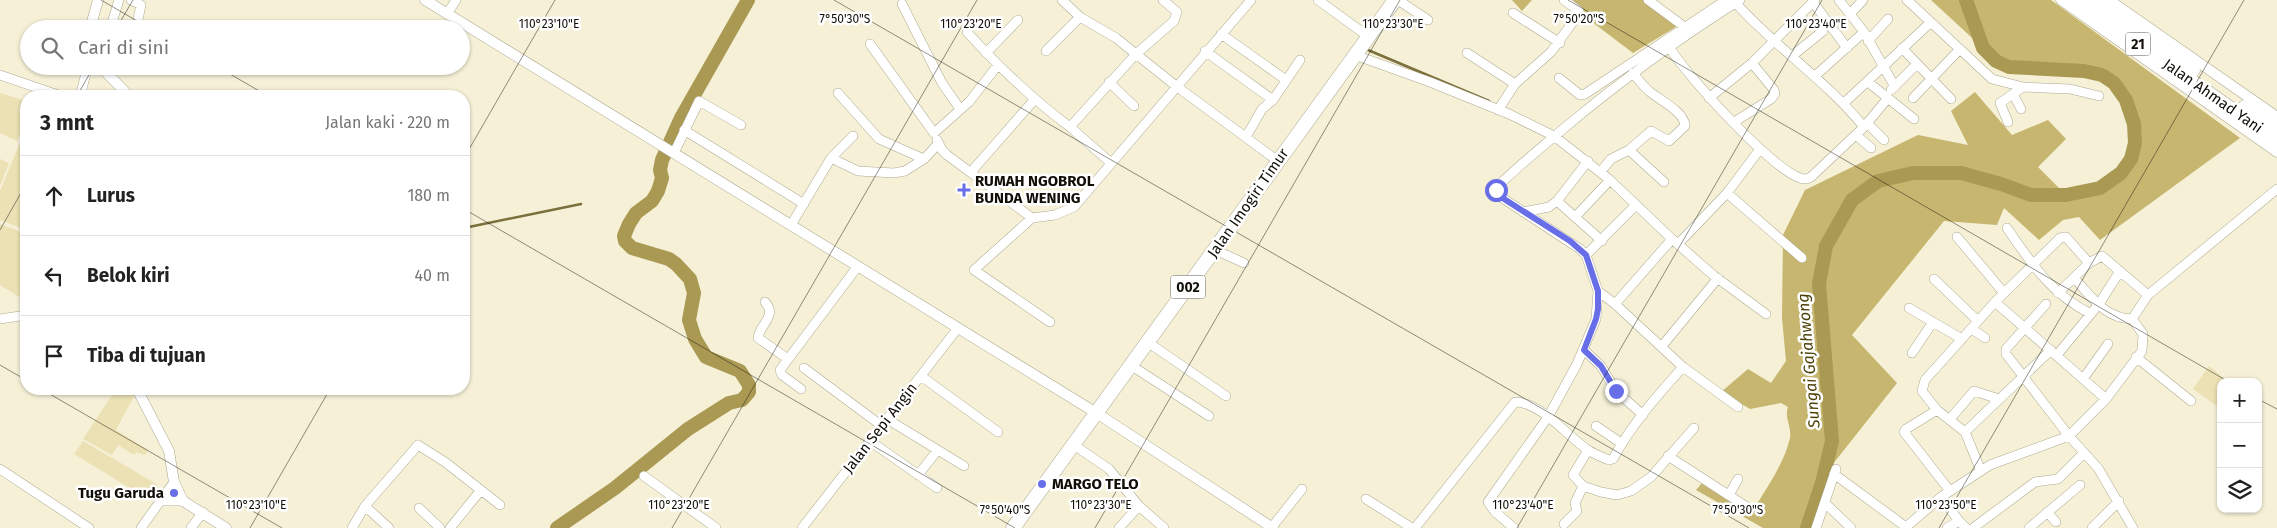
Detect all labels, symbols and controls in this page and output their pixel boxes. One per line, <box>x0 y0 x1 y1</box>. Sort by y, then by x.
text: 7°50'30"S <box>820 12 871 26</box>
text: 7°50'20"S <box>1554 12 1605 26</box>
text: 110°23'10"E <box>519 17 579 31</box>
text: 110°23'20"E <box>940 17 1002 31</box>
text: 110°23'30"E <box>1362 17 1424 31</box>
text: 110°23'40"E <box>1785 17 1847 31</box>
search box <box>20 20 470 75</box>
road number: 21 <box>2126 33 2150 56</box>
icon: search <box>38 34 66 62</box>
text: Cari di sini <box>78 36 169 59</box>
street label: Jalan Ahmad Yani <box>2160 55 2266 137</box>
text: 3 mnt <box>40 110 94 136</box>
text: Jalan kaki · 220 m <box>325 113 450 132</box>
street label: Jalan Imogiri Timur <box>1204 145 1293 261</box>
place label: RUMAH NGOBROL BUNDA WENING <box>975 172 1095 207</box>
route start <box>1485 179 1508 202</box>
icon: ahead <box>40 182 68 210</box>
marker: RUMAH NGOBROL BUNDA WENING <box>957 183 971 197</box>
text: Lurus <box>87 184 135 207</box>
text: 180 m <box>407 186 450 205</box>
icon: left <box>40 262 68 290</box>
text: Belok kiri <box>87 264 170 287</box>
text: 40 m <box>415 266 450 285</box>
road number: 002 <box>1170 276 1206 298</box>
water label: Sungai Gajahwong <box>1793 293 1824 430</box>
icon: arrive <box>40 342 68 370</box>
text: Tiba di tujuan <box>87 344 206 367</box>
map controls <box>2217 378 2262 513</box>
button: + <box>2217 378 2262 423</box>
street label: Jalan Sepi Angin <box>839 379 921 477</box>
route end <box>1605 380 1628 403</box>
button: − <box>2217 423 2262 468</box>
button: layers <box>2217 468 2262 513</box>
place label: MARGO TELO <box>1052 475 1139 493</box>
marker: MARGO TELO <box>1036 478 1048 490</box>
place label: Tugu Garuda <box>78 484 164 502</box>
marker: Tugu Garuda <box>168 487 180 499</box>
text: 110°23'10"E <box>226 498 286 512</box>
text: 110°23'20"E <box>648 498 710 512</box>
text: 110°23'30"E <box>1070 498 1132 512</box>
text: 110°23'40"E <box>1492 498 1554 512</box>
text: 110°23'50"E <box>1915 498 1977 512</box>
text: 7°50'40"S <box>980 503 1031 517</box>
text: 7°50'30"S <box>1713 503 1764 517</box>

